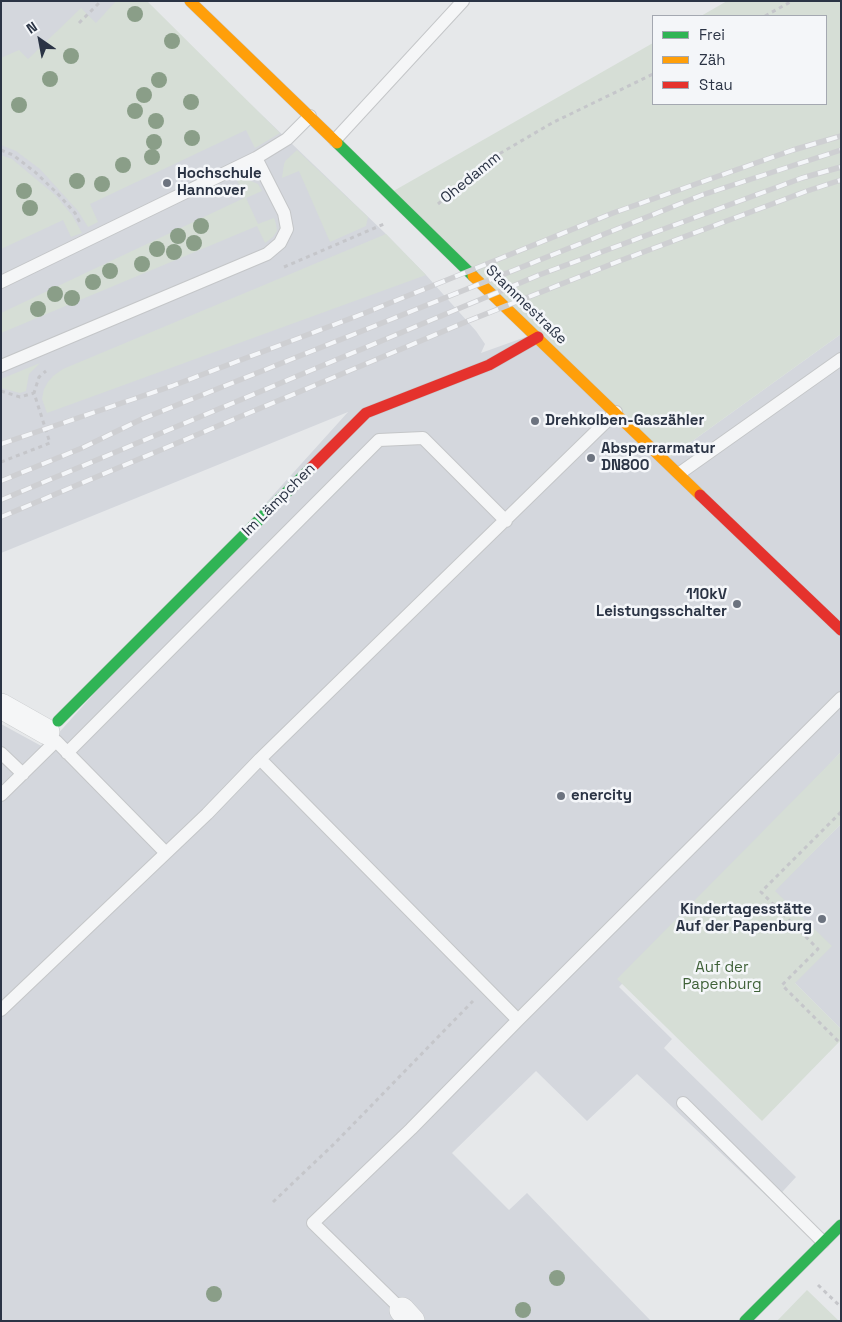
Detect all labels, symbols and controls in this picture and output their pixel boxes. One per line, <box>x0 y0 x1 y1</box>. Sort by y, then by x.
north arrow <box>15 15 65 65</box>
legend <box>652 15 827 105</box>
text: N <box>23 17 41 38</box>
text: Frei <box>699 25 725 44</box>
text: Zäh <box>699 50 725 69</box>
text: Stau <box>699 75 733 94</box>
street label: Ohedamm <box>437 148 505 208</box>
place label: Hochschule Hannover <box>177 165 262 200</box>
marker: Hochschule Hannover <box>161 177 173 189</box>
street label: Stammestraße <box>482 262 570 348</box>
place label: Drehkolben-Gaszähler <box>545 412 704 430</box>
marker: Drehkolben-Gaszähler <box>529 415 541 427</box>
place label: Absperrarmatur DN800 <box>601 440 715 475</box>
marker: Absperrarmatur DN800 <box>585 452 597 464</box>
street label: Im Lämpchen <box>239 460 319 540</box>
place label: 110kV Leistungsschalter <box>596 586 727 621</box>
marker: 110kV Leistungsschalter <box>731 598 743 610</box>
place label: enercity <box>571 787 632 805</box>
marker: enercity <box>555 790 567 802</box>
place label: Kindertagesstätte Auf der Papenburg <box>676 901 812 936</box>
marker: Kindertagesstätte Auf der Papenburg <box>816 913 828 925</box>
park label: Auf der Papenburg <box>682 959 762 994</box>

